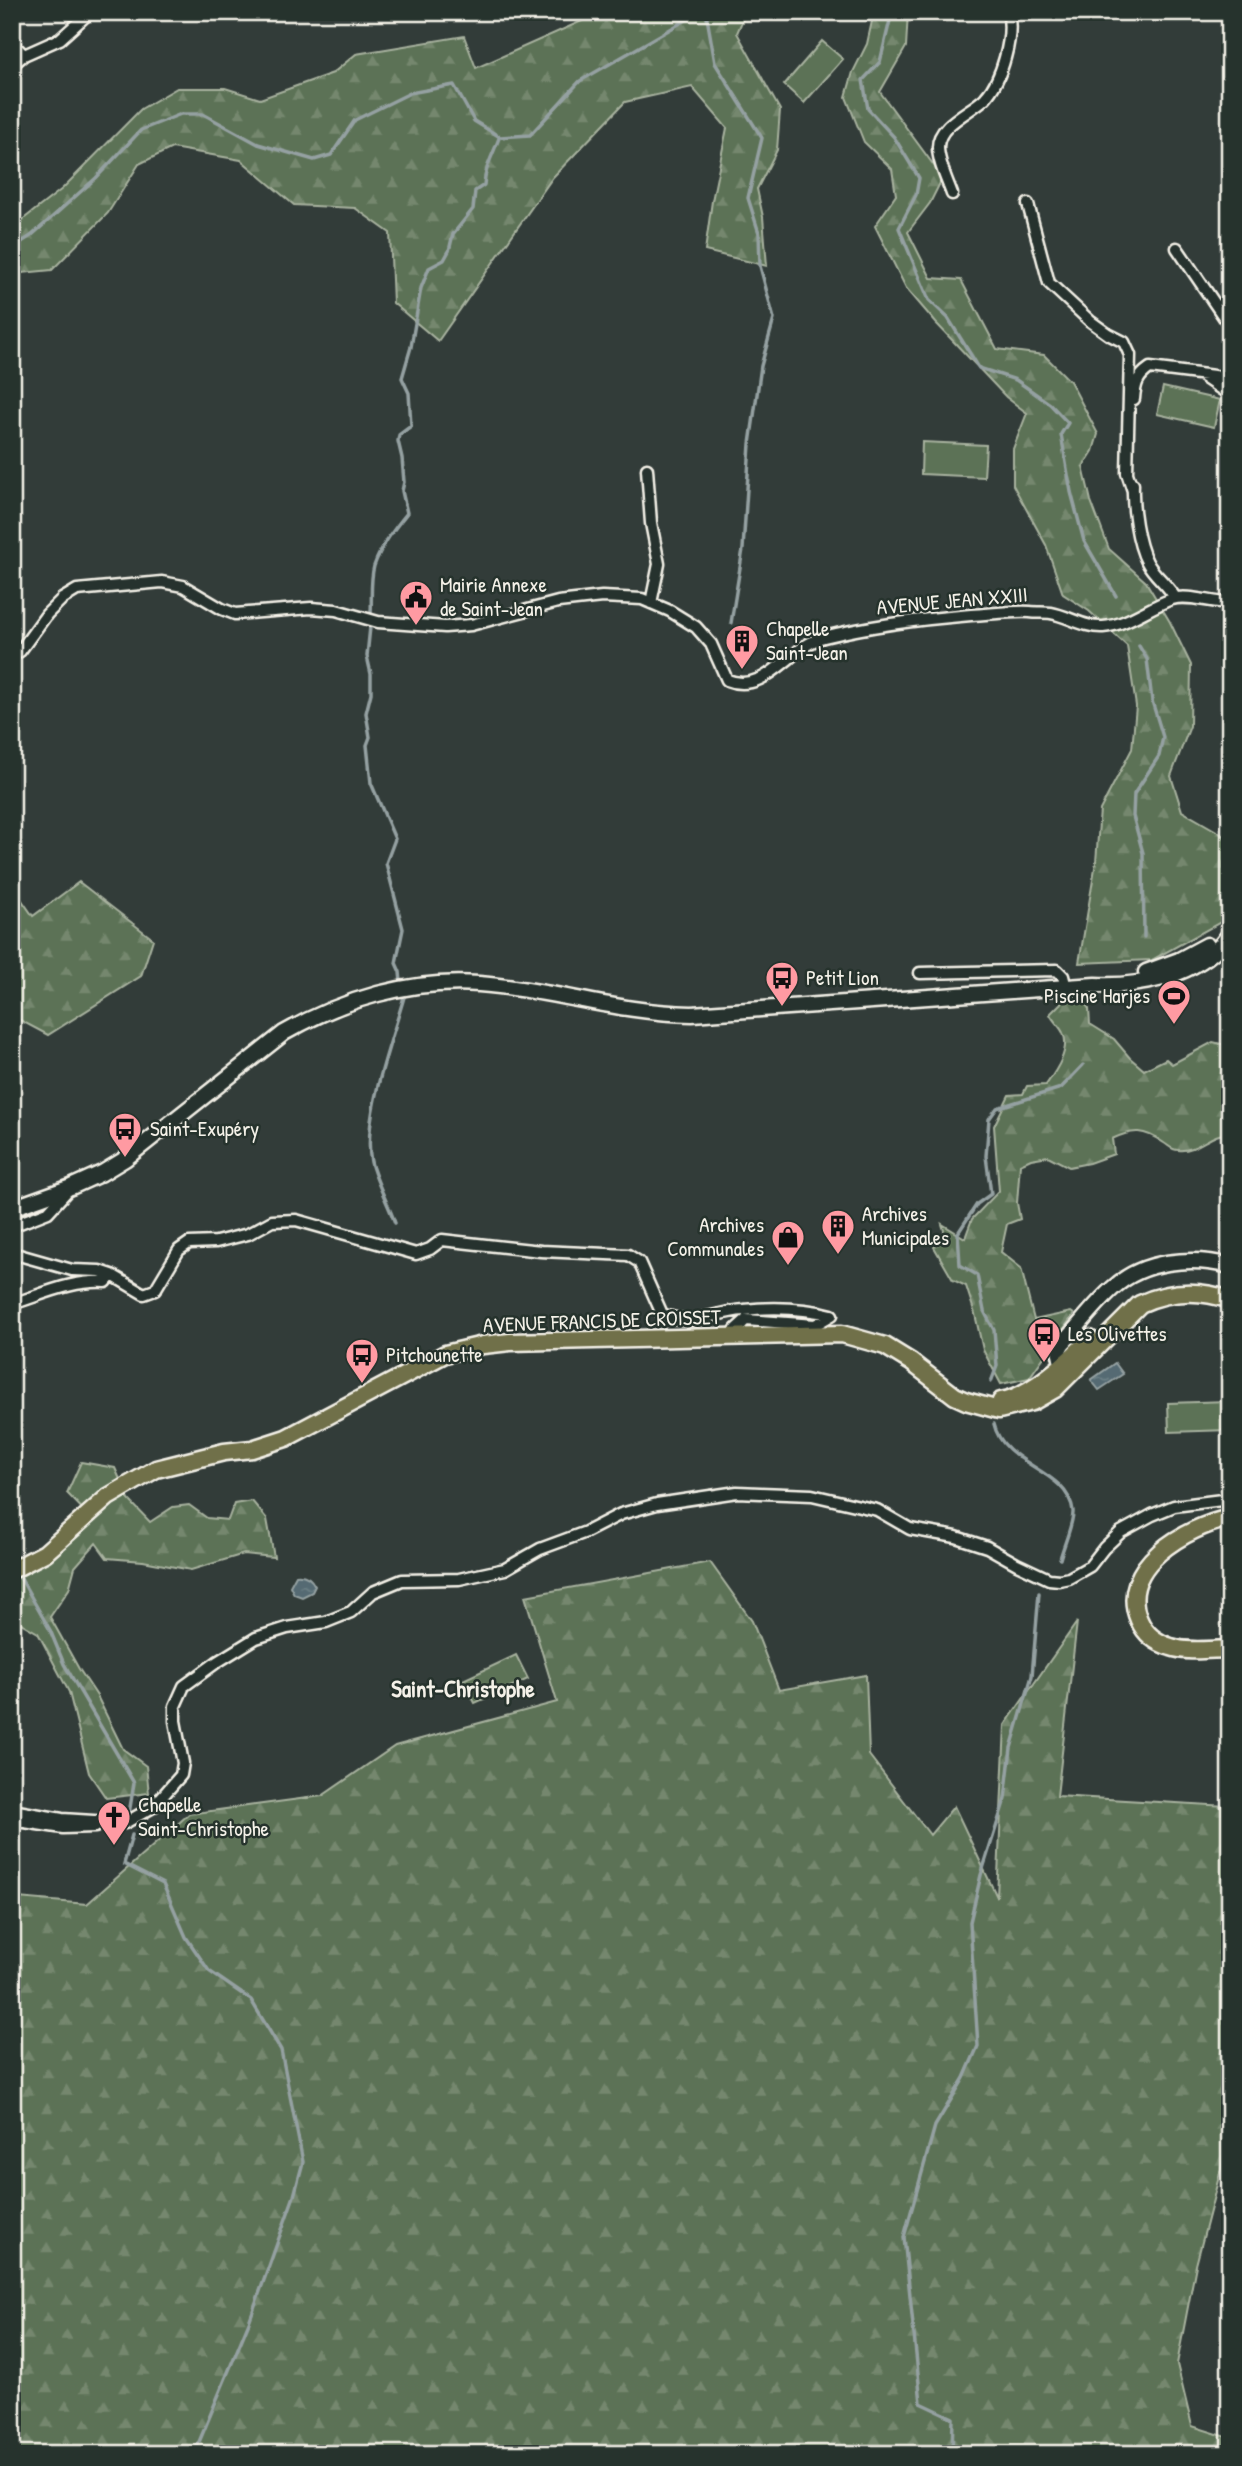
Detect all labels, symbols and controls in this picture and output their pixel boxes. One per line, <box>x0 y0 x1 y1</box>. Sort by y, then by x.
place label: Mairie Annexe de Saint-Jean <box>440 570 547 623</box>
public building icon: Mairie Annexe de Saint-Jean <box>397 578 435 627</box>
street label: AVENUE JEAN XXIII <box>875 579 1029 622</box>
place label: Chapelle Saint-Jean <box>766 614 848 667</box>
building icon: Chapelle Saint-Jean <box>723 622 761 671</box>
bus stop icon: Petit Lion <box>763 959 801 1008</box>
place label: Petit Lion <box>806 963 879 992</box>
sports icon: Piscine Harjes <box>1155 977 1193 1026</box>
place label: Piscine Harjes <box>1044 981 1150 1010</box>
bus stop icon: Saint-Exupéry <box>106 1110 144 1159</box>
place label: Saint-Exupéry <box>150 1114 259 1143</box>
place label: Archives Municipales <box>862 1199 949 1252</box>
building icon: Archives Municipales <box>819 1207 857 1256</box>
place label: Archives Communales <box>667 1210 764 1263</box>
shop icon: Archives Communales <box>769 1218 807 1267</box>
street label: AVENUE FRANCIS DE CROISSET <box>483 1302 723 1339</box>
bus stop icon: Les Olivettes <box>1025 1315 1063 1364</box>
place label: Les Olivettes <box>1068 1319 1167 1348</box>
bus stop icon: Pitchounette <box>343 1336 381 1385</box>
place label: Pitchounette <box>386 1340 483 1369</box>
district label: Saint-Christophe <box>391 1673 535 1705</box>
place label: Chapelle Saint-Christophe <box>138 1790 269 1843</box>
church icon: Chapelle Saint-Christophe <box>95 1798 133 1847</box>

